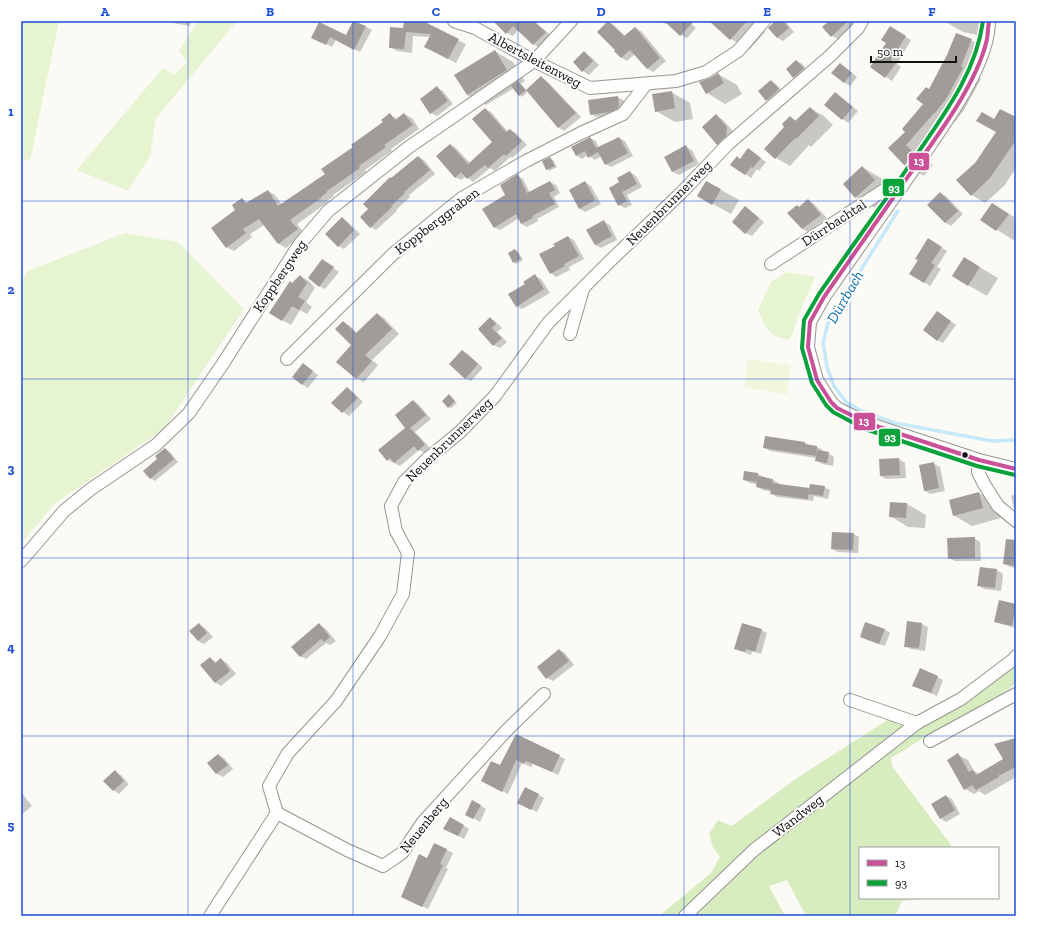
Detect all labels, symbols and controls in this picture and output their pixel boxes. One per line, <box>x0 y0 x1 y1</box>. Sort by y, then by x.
text: A <box>101 4 110 19</box>
text: B <box>266 4 274 19</box>
text: C <box>432 4 440 19</box>
text: D <box>596 4 606 19</box>
text: E <box>763 4 771 19</box>
text: F <box>928 4 936 19</box>
street label: Albertsleitenweg <box>486 28 585 92</box>
scale bar <box>871 38 956 64</box>
text: 50 m <box>877 45 904 59</box>
text: 1 <box>8 104 14 119</box>
line badge: 13 <box>908 152 930 171</box>
text: 13 <box>914 155 924 168</box>
street label: Neuenbrunnerweg <box>623 157 715 249</box>
line badge: 93 <box>882 178 905 197</box>
text: 93 <box>888 182 900 195</box>
street label: Koppberggraben <box>391 184 483 258</box>
street label: Dürrbachtal <box>798 196 870 250</box>
street label: Koppbergweg <box>250 236 311 315</box>
water label: Dürrbach <box>823 267 867 326</box>
text: 2 <box>8 282 15 297</box>
street label: Neuenbrunnerweg <box>402 394 496 486</box>
line badge: 13 <box>853 412 876 431</box>
text: 13 <box>859 415 869 428</box>
line badge: 93 <box>878 428 901 447</box>
text: 93 <box>884 431 896 444</box>
unlabelled marker <box>960 450 970 460</box>
text: 3 <box>8 461 15 476</box>
text: 4 <box>7 640 15 655</box>
street label: Wandweg <box>769 791 827 841</box>
street label: Neuenberg <box>396 793 452 856</box>
text: 5 <box>8 818 15 833</box>
legend <box>859 847 999 899</box>
text: 13 <box>895 856 906 870</box>
text: 93 <box>895 876 907 890</box>

